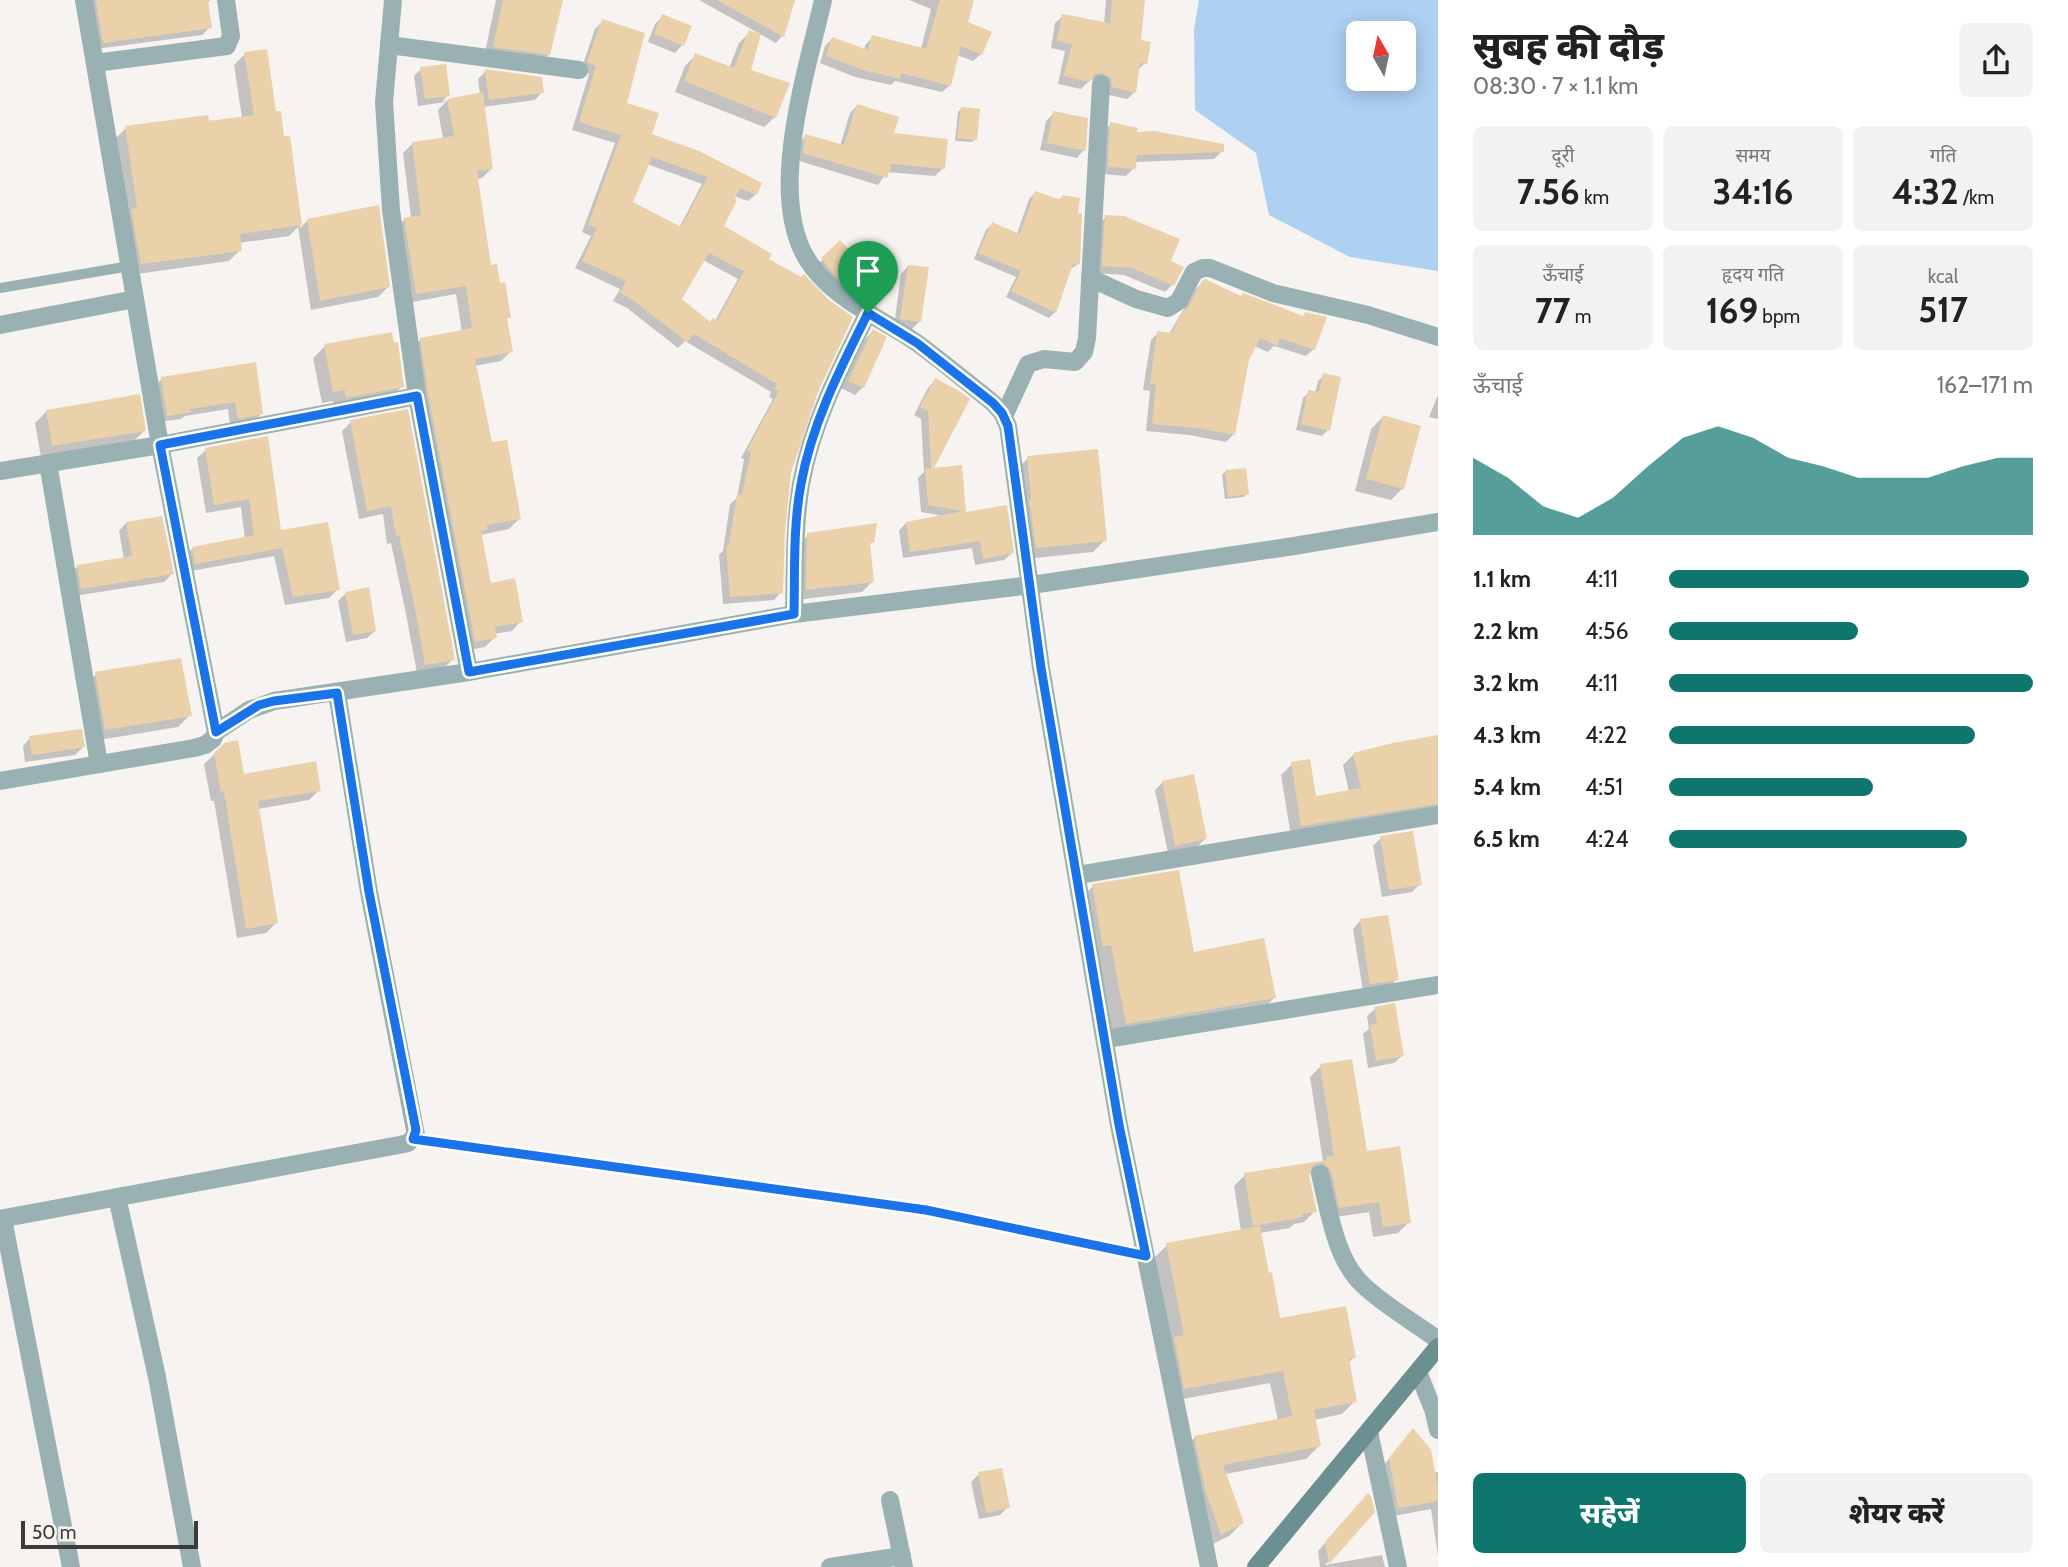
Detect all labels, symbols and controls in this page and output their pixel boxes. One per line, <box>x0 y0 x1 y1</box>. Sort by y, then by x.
north arrow <box>1346 21 1416 91</box>
map controls <box>1346 21 1416 91</box>
text: सुबह की दौड़ <box>1473 22 1664 69</box>
button: share <box>1959 23 2033 97</box>
text: 08:30 · 7 × 1.1 km <box>1473 72 1638 100</box>
text: दूरी <box>1552 144 1574 167</box>
text: समय <box>1735 144 1771 167</box>
text: गति <box>1930 144 1956 167</box>
text: 7.56 <box>1517 170 1580 213</box>
text: 34:16 <box>1713 170 1793 213</box>
text: 4:32 <box>1892 170 1959 213</box>
text: km <box>1580 186 1609 209</box>
text: /km <box>1959 186 1994 209</box>
pin <box>838 241 898 313</box>
icon: arrive <box>849 252 887 290</box>
text: ऊँचाई <box>1542 263 1584 286</box>
text: हृदय गति <box>1722 263 1784 286</box>
text: kcal <box>1928 265 1958 288</box>
text: 517 <box>1918 288 1968 331</box>
text: 77 <box>1535 289 1570 332</box>
text: 169 <box>1706 289 1758 332</box>
text: m <box>1570 305 1591 328</box>
text: bpm <box>1758 305 1800 328</box>
text: ऊँचाई <box>1473 371 1523 399</box>
text: 162–171 m <box>1937 371 2033 399</box>
text: 1.1 km <box>1473 565 1531 593</box>
text: 4:11 <box>1585 565 1618 593</box>
text: 2.2 km <box>1473 617 1539 645</box>
text: 4:56 <box>1585 617 1629 645</box>
text: 3.2 km <box>1473 669 1539 697</box>
text: 4:11 <box>1585 669 1618 697</box>
text: 4.3 km <box>1473 721 1541 749</box>
text: 4:22 <box>1585 721 1627 749</box>
text: 5.4 km <box>1473 773 1541 801</box>
text: 4:51 <box>1585 773 1623 801</box>
text: 6.5 km <box>1473 825 1540 853</box>
text: 4:24 <box>1585 825 1628 853</box>
button: सहेजें <box>1473 1473 1746 1553</box>
button: शेयर करें <box>1760 1473 2033 1553</box>
scale bar <box>21 1518 198 1550</box>
text: 50 m <box>32 1521 76 1544</box>

